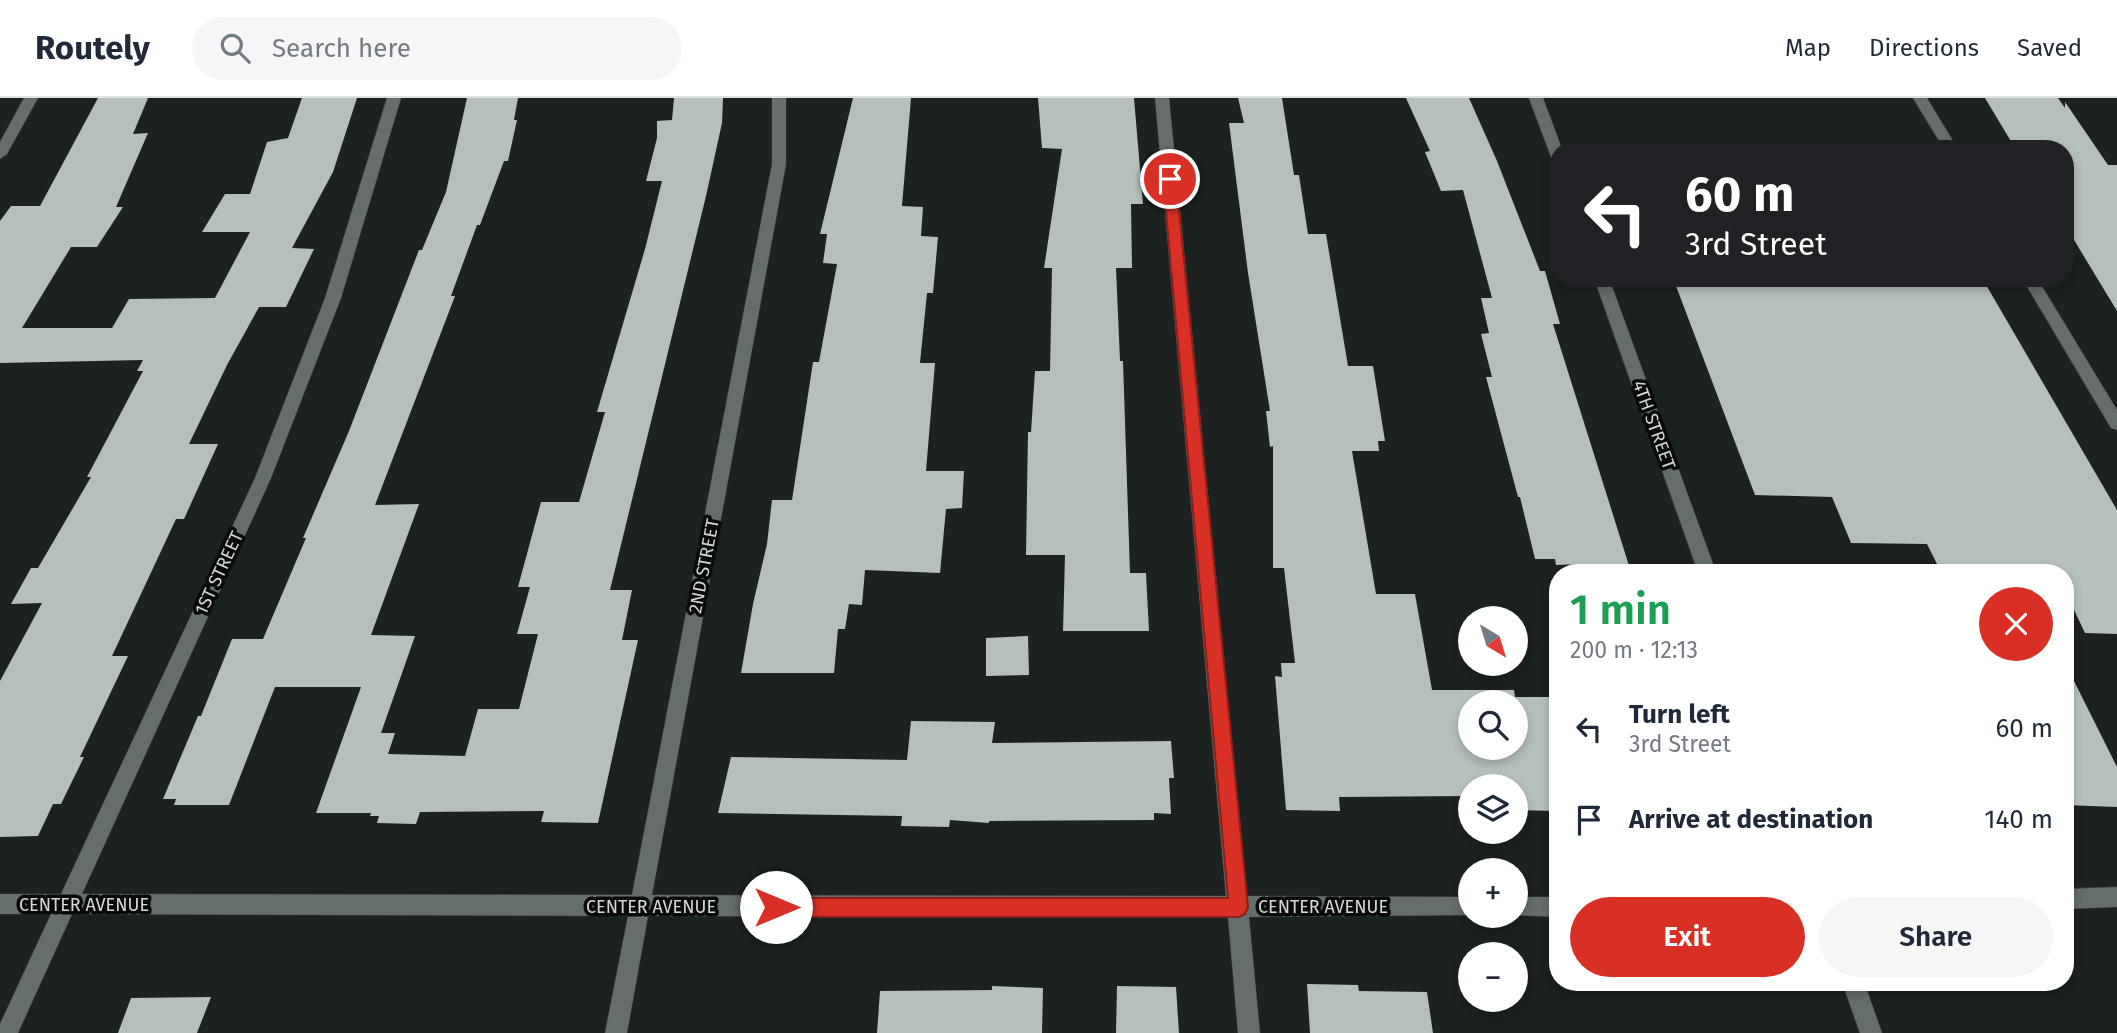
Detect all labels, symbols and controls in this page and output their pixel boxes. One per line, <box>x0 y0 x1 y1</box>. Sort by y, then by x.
search box <box>192 17 682 80</box>
text: Routely <box>35 28 150 68</box>
icon: search <box>216 29 254 67</box>
text: Search here <box>272 33 411 64</box>
text: Map <box>1785 34 1831 62</box>
text: Directions <box>1869 34 1979 62</box>
text: Saved <box>2017 34 2082 62</box>
pin <box>1140 149 1200 209</box>
icon: arrive <box>1151 160 1189 198</box>
text: 60 m <box>1685 165 1794 224</box>
icon: left <box>1570 168 1661 259</box>
text: 3rd Street <box>1685 225 1827 263</box>
street label: 4TH STREET <box>1628 377 1681 473</box>
street label: 2ND STREET <box>684 516 724 615</box>
street label: 1ST STREET <box>190 527 248 618</box>
text: 1 min <box>1570 585 1671 635</box>
button: close <box>1979 587 2053 661</box>
north arrow <box>1458 606 1528 676</box>
map controls <box>1458 606 1528 1012</box>
text: 200 m · 12:13 <box>1570 636 1698 664</box>
button: search <box>1458 690 1528 760</box>
text: Turn left <box>1629 699 1730 730</box>
icon: left <box>1570 710 1608 748</box>
text: 60 m <box>1995 713 2053 744</box>
text: 3rd Street <box>1629 730 1731 758</box>
button: layers <box>1458 774 1528 844</box>
icon: arrive <box>1570 801 1608 839</box>
text: Arrive at destination <box>1629 804 1873 835</box>
text: 140 m <box>1984 804 2053 835</box>
button: + <box>1458 858 1528 928</box>
position arrow <box>739 870 813 944</box>
street label: CENTER AVENUE <box>19 894 149 916</box>
street label: CENTER AVENUE <box>586 896 716 918</box>
street label: CENTER AVENUE <box>1258 896 1388 918</box>
button: Exit <box>1570 897 1805 977</box>
button: Share <box>1819 897 2053 977</box>
button: − <box>1458 942 1528 1012</box>

